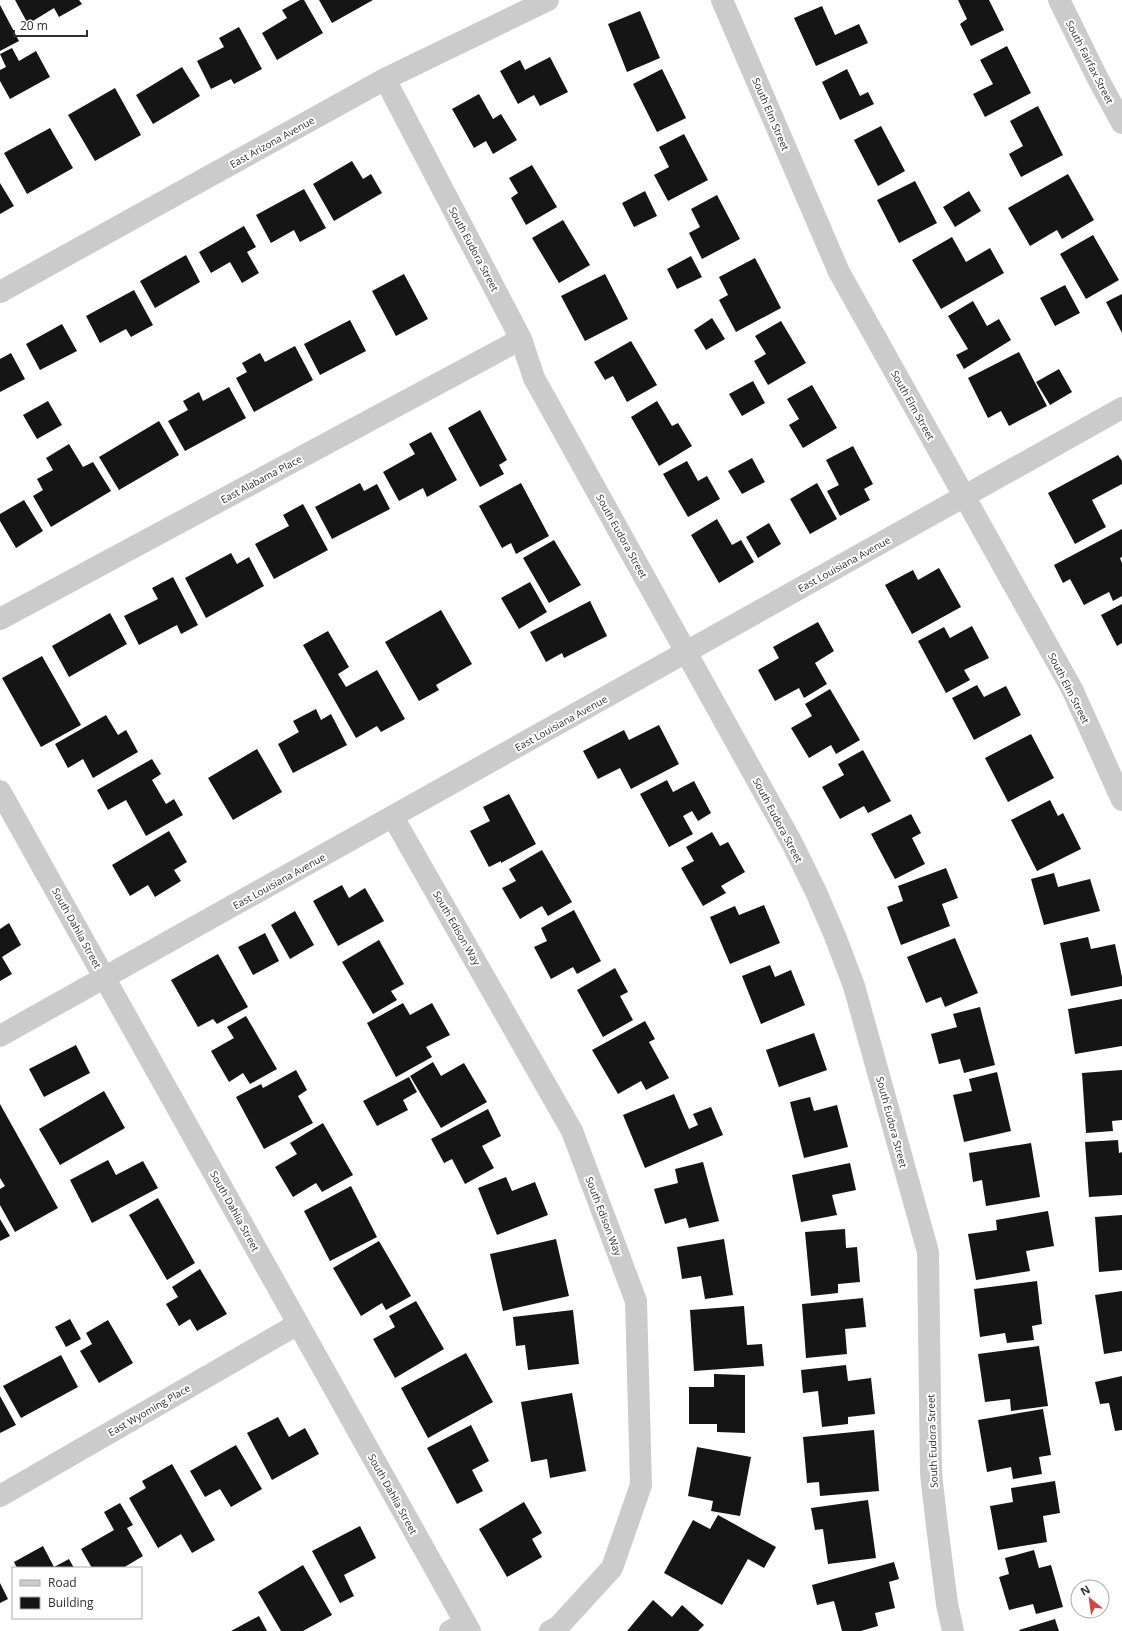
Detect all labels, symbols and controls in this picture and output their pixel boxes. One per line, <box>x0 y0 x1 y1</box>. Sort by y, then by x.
scale bar <box>14 12 87 38</box>
text: 20 m <box>20 17 48 34</box>
street label: South Fairfax Street <box>1063 18 1117 107</box>
street label: South Elm Street <box>749 75 793 153</box>
street label: East Arizona Avenue <box>227 113 317 171</box>
street label: South Eudora Street <box>446 204 502 294</box>
street label: South Elm Street <box>888 368 938 443</box>
street label: East Alabama Place <box>218 452 304 506</box>
street label: South Eudora Street <box>593 492 651 581</box>
street label: East Louisiana Avenue <box>795 533 893 595</box>
street label: South Elm Street <box>1045 650 1093 726</box>
street label: East Louisiana Avenue <box>512 692 610 754</box>
street label: South Eudora Street <box>750 775 806 865</box>
street label: East Louisiana Avenue <box>230 850 328 912</box>
street label: South Dahlia Street <box>49 885 105 971</box>
street label: South Edison Way <box>430 888 484 968</box>
street label: South Eudora Street <box>873 1075 911 1170</box>
street label: South Dahlia Street <box>207 1168 263 1254</box>
street label: South Edison Way <box>583 1175 626 1258</box>
street label: East Wyoming Place <box>105 1381 193 1439</box>
street label: South Eudora Street <box>923 1393 941 1488</box>
street label: South Dahlia Street <box>365 1451 421 1537</box>
legend <box>12 1567 142 1619</box>
text: Road <box>48 1574 77 1591</box>
north arrow <box>1070 1579 1110 1619</box>
text: N <box>1077 1581 1092 1599</box>
text: Building <box>48 1594 94 1611</box>

